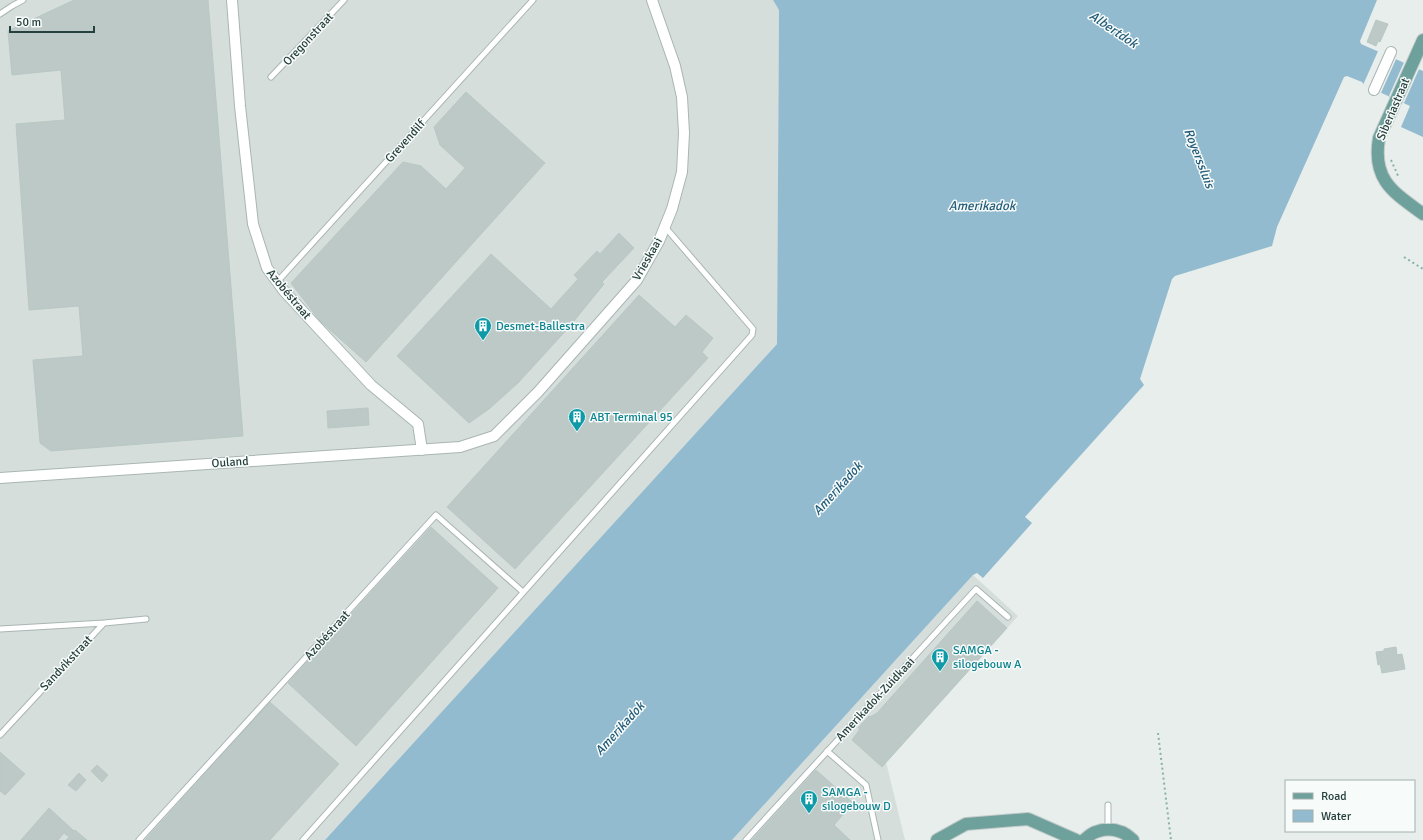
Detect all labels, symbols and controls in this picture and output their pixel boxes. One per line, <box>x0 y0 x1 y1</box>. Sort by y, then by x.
scale bar <box>10 8 94 34</box>
water label: Albertdok <box>1086 8 1142 53</box>
street label: Oregonstraat <box>280 10 337 69</box>
text: 50 m <box>16 15 41 30</box>
street label: Siberiastraat <box>1374 76 1413 143</box>
street label: Grevendilf <box>382 116 429 166</box>
water label: Royerssluis <box>1180 126 1218 192</box>
water label: Amerikadok <box>949 198 1017 214</box>
street label: Vrieskaai <box>629 235 666 283</box>
street label: Azobéstraat <box>263 266 314 323</box>
building icon: Desmet-Ballestra <box>473 316 493 341</box>
place label: Desmet-Ballestra <box>496 319 585 334</box>
building icon: ABT Terminal 95 <box>567 407 587 432</box>
place label: ABT Terminal 95 <box>590 410 673 425</box>
street label: Ouland <box>211 454 249 471</box>
water label: Amerikadok <box>810 457 867 519</box>
street label: Azobéstraat <box>301 608 353 663</box>
street label: Sandvikstraat <box>37 633 96 694</box>
place label: SAMGA - silogebouw A <box>953 643 1022 672</box>
building icon: SAMGA - silogebouw A <box>930 647 950 672</box>
street label: Amerikadok-Zuidkaai <box>833 654 918 744</box>
water label: Amerikadok <box>592 697 649 759</box>
legend <box>1285 780 1415 832</box>
place label: SAMGA - silogebouw D <box>822 785 891 814</box>
building icon: SAMGA - silogebouw D <box>799 789 819 814</box>
text: Road <box>1321 789 1347 804</box>
text: Water <box>1321 809 1352 824</box>

